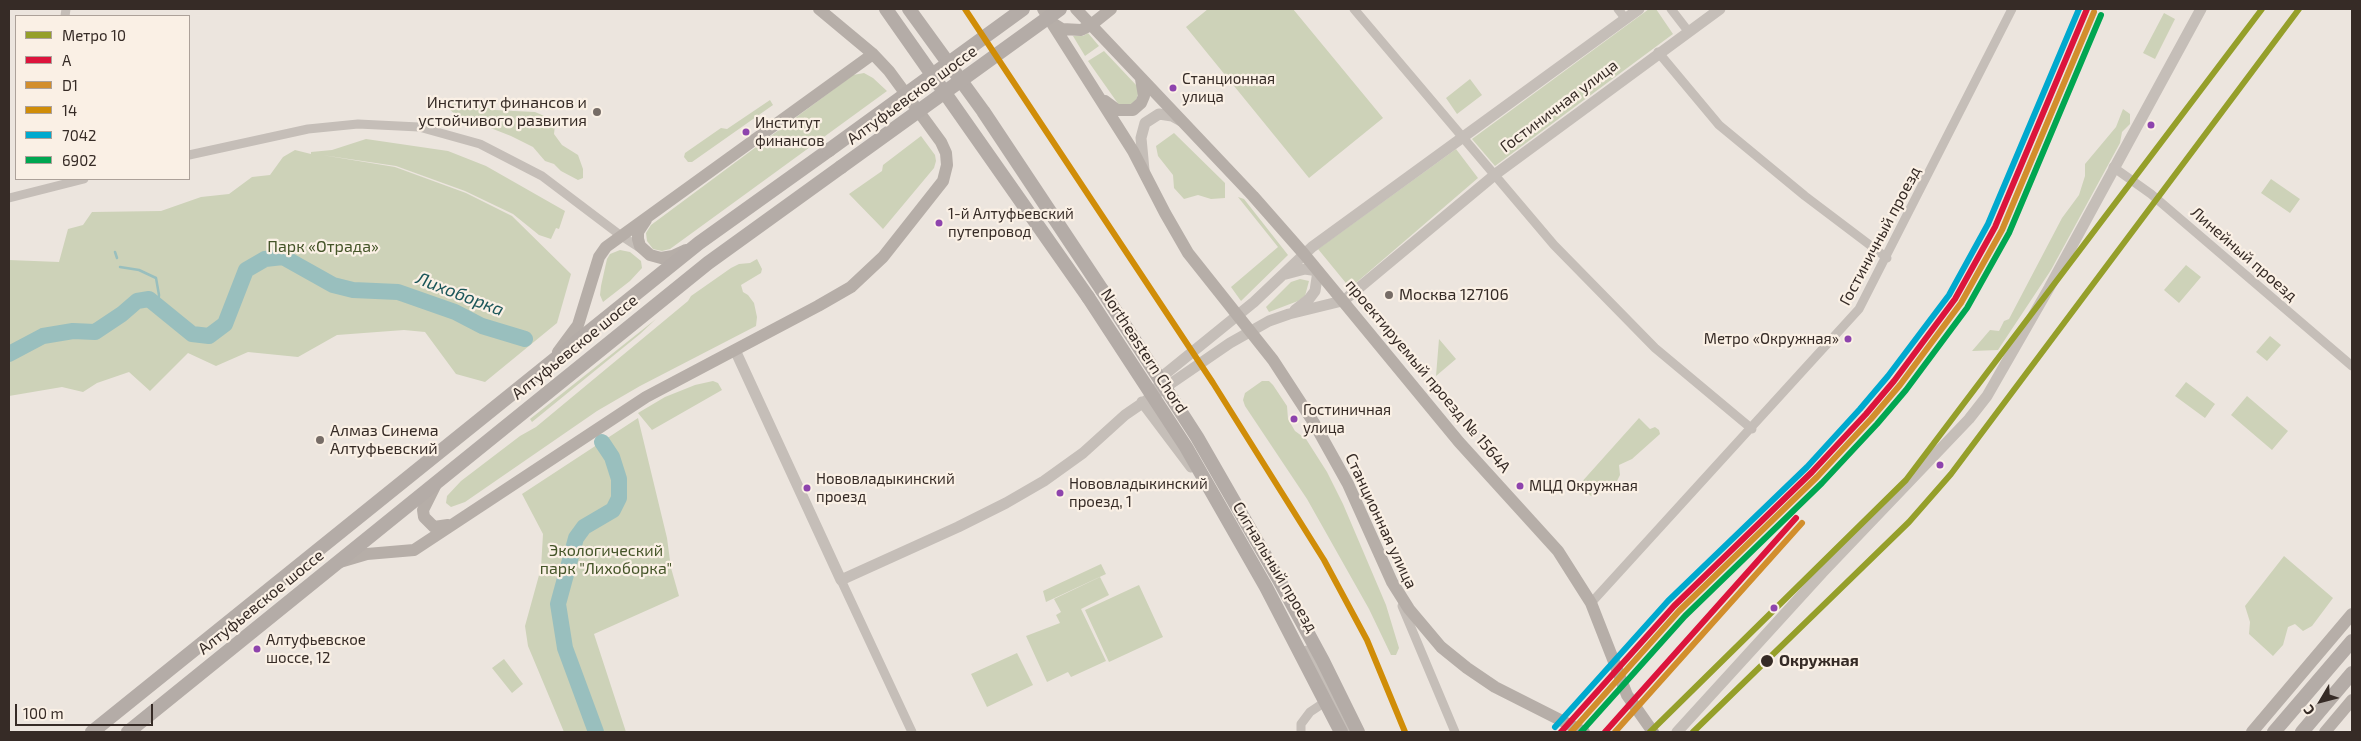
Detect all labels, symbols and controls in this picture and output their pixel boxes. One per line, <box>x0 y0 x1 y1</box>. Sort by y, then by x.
legend <box>15 15 190 180</box>
text: Метро 10 <box>62 26 126 44</box>
street label: Алтуфьевское шоссе <box>843 41 981 149</box>
text: A <box>62 51 71 69</box>
street label: Гостиничная улица <box>1496 56 1622 156</box>
place label: Станционная улица <box>1182 70 1275 105</box>
text: D1 <box>62 76 78 94</box>
marker: Станционная улица <box>1168 83 1178 93</box>
place label: Институт финансов и устойчивого развития <box>418 93 587 131</box>
text: 14 <box>62 101 77 119</box>
marker: Институт финансов и устойчивого развития <box>591 106 603 118</box>
place label: Институт финансов <box>755 114 824 149</box>
unlabelled marker <box>2146 120 2156 130</box>
text: 7042 <box>62 126 96 144</box>
marker: Институт финансов <box>741 127 751 137</box>
text: 6902 <box>62 151 97 169</box>
street label: Гостиничный проезд <box>1835 163 1925 309</box>
street label: Линейный проезд <box>2187 203 2301 305</box>
place label: 1-й Алтуфьевский путепровод <box>948 205 1074 240</box>
marker: 1-й Алтуфьевский путепровод <box>934 218 944 228</box>
park label: Парк «Отрада» <box>267 237 379 257</box>
water label: Лихоборка <box>413 267 507 321</box>
street label: проектируемый проезд № 1564А <box>1341 275 1515 477</box>
street label: Northeastern Chord <box>1097 285 1191 417</box>
place label: Москва 127106 <box>1399 285 1509 305</box>
marker: Москва 127106 <box>1383 289 1395 301</box>
street label: Алтуфьевское шоссе <box>508 290 642 404</box>
place label: Метро «Окружная» <box>1704 330 1839 348</box>
marker: Метро «Окружная» <box>1843 334 1853 344</box>
place label: Гостиничная улица <box>1303 401 1391 436</box>
marker: Гостиничная улица <box>1289 414 1299 424</box>
place label: Алмаз Синема Алтуфьевский <box>330 421 439 459</box>
marker: Алмаз Синема Алтуфьевский <box>314 434 326 446</box>
street label: Станционная улица <box>1341 450 1421 592</box>
unlabelled marker <box>1935 460 1945 470</box>
place label: Нововладыкинский проезд <box>816 470 955 505</box>
place label: Нововладыкинский проезд, 1 <box>1069 475 1208 510</box>
place label: МЦД Окружная <box>1529 477 1638 495</box>
marker: МЦД Окружная <box>1515 481 1525 491</box>
marker: Нововладыкинский проезд <box>802 483 812 493</box>
marker: Нововладыкинский проезд, 1 <box>1055 488 1065 498</box>
street label: Сигнальный проезд <box>1228 498 1322 636</box>
park label: Экологический парк "Лихоборка" <box>540 541 672 579</box>
street label: Алтуфьевское шоссе <box>194 545 328 659</box>
unlabelled marker <box>1769 603 1779 613</box>
place label: Алтуфьевское шоссе, 12 <box>266 631 366 666</box>
marker: Алтуфьевское шоссе, 12 <box>252 644 262 654</box>
place label: Окружная <box>1779 651 1859 671</box>
marker: Окружная <box>1759 653 1775 669</box>
north arrow <box>2296 676 2346 726</box>
scale bar <box>18 694 155 726</box>
text: С <box>2299 702 2318 719</box>
text: 100 m <box>23 704 64 722</box>

